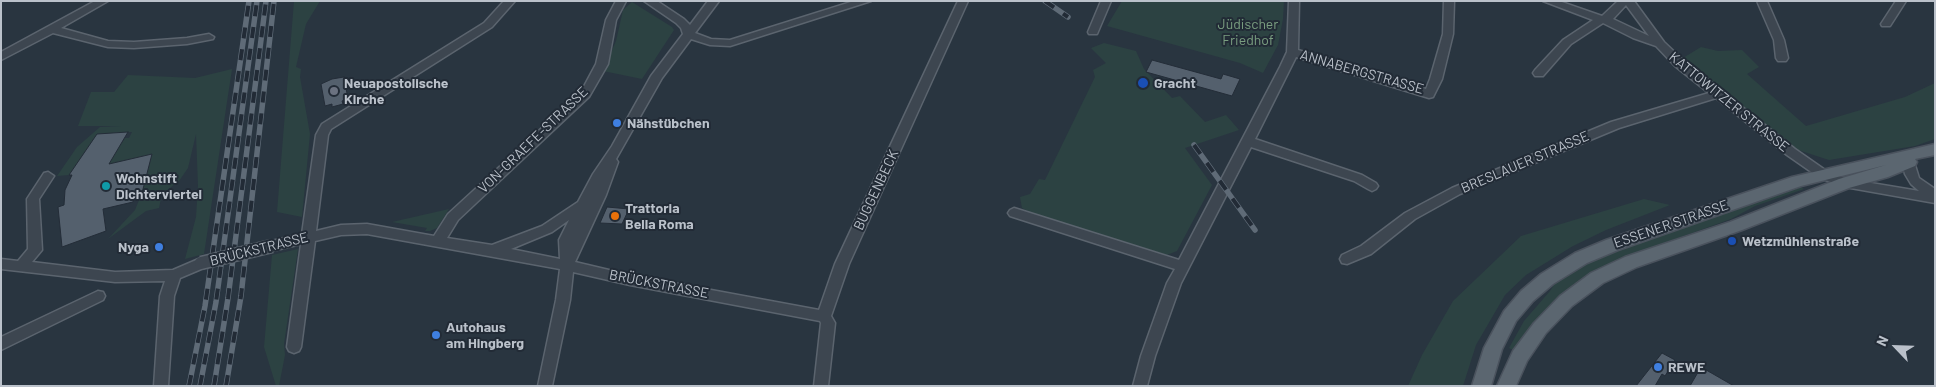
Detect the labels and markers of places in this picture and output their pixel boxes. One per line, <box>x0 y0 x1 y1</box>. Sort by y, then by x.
place label: Neuapostolische Kirche <box>344 75 449 108</box>
place label: Gracht <box>1154 75 1196 91</box>
marker: Gracht <box>1136 76 1150 90</box>
marker: Neuapostolische Kirche <box>328 85 340 97</box>
place label: Nähstübchen <box>627 115 710 131</box>
marker: Nähstübchen <box>611 117 623 129</box>
place label: Wohnstift Dichterviertel <box>116 170 202 202</box>
marker: Wohnstift Dichterviertel <box>100 180 112 192</box>
place label: Trattoria Bella Roma <box>625 200 694 232</box>
marker: Trattoria Bella Roma <box>609 210 621 222</box>
place label: Wetzmühlenstraße <box>1742 233 1859 249</box>
marker: Wetzmühlenstraße <box>1726 235 1738 247</box>
place label: Nyga <box>118 239 149 255</box>
marker: Nyga <box>153 241 165 253</box>
place label: Autohaus am Hingberg <box>446 319 524 352</box>
marker: Autohaus am Hingberg <box>430 329 442 341</box>
place label: REWE <box>1668 359 1705 375</box>
marker: REWE <box>1652 361 1664 373</box>

